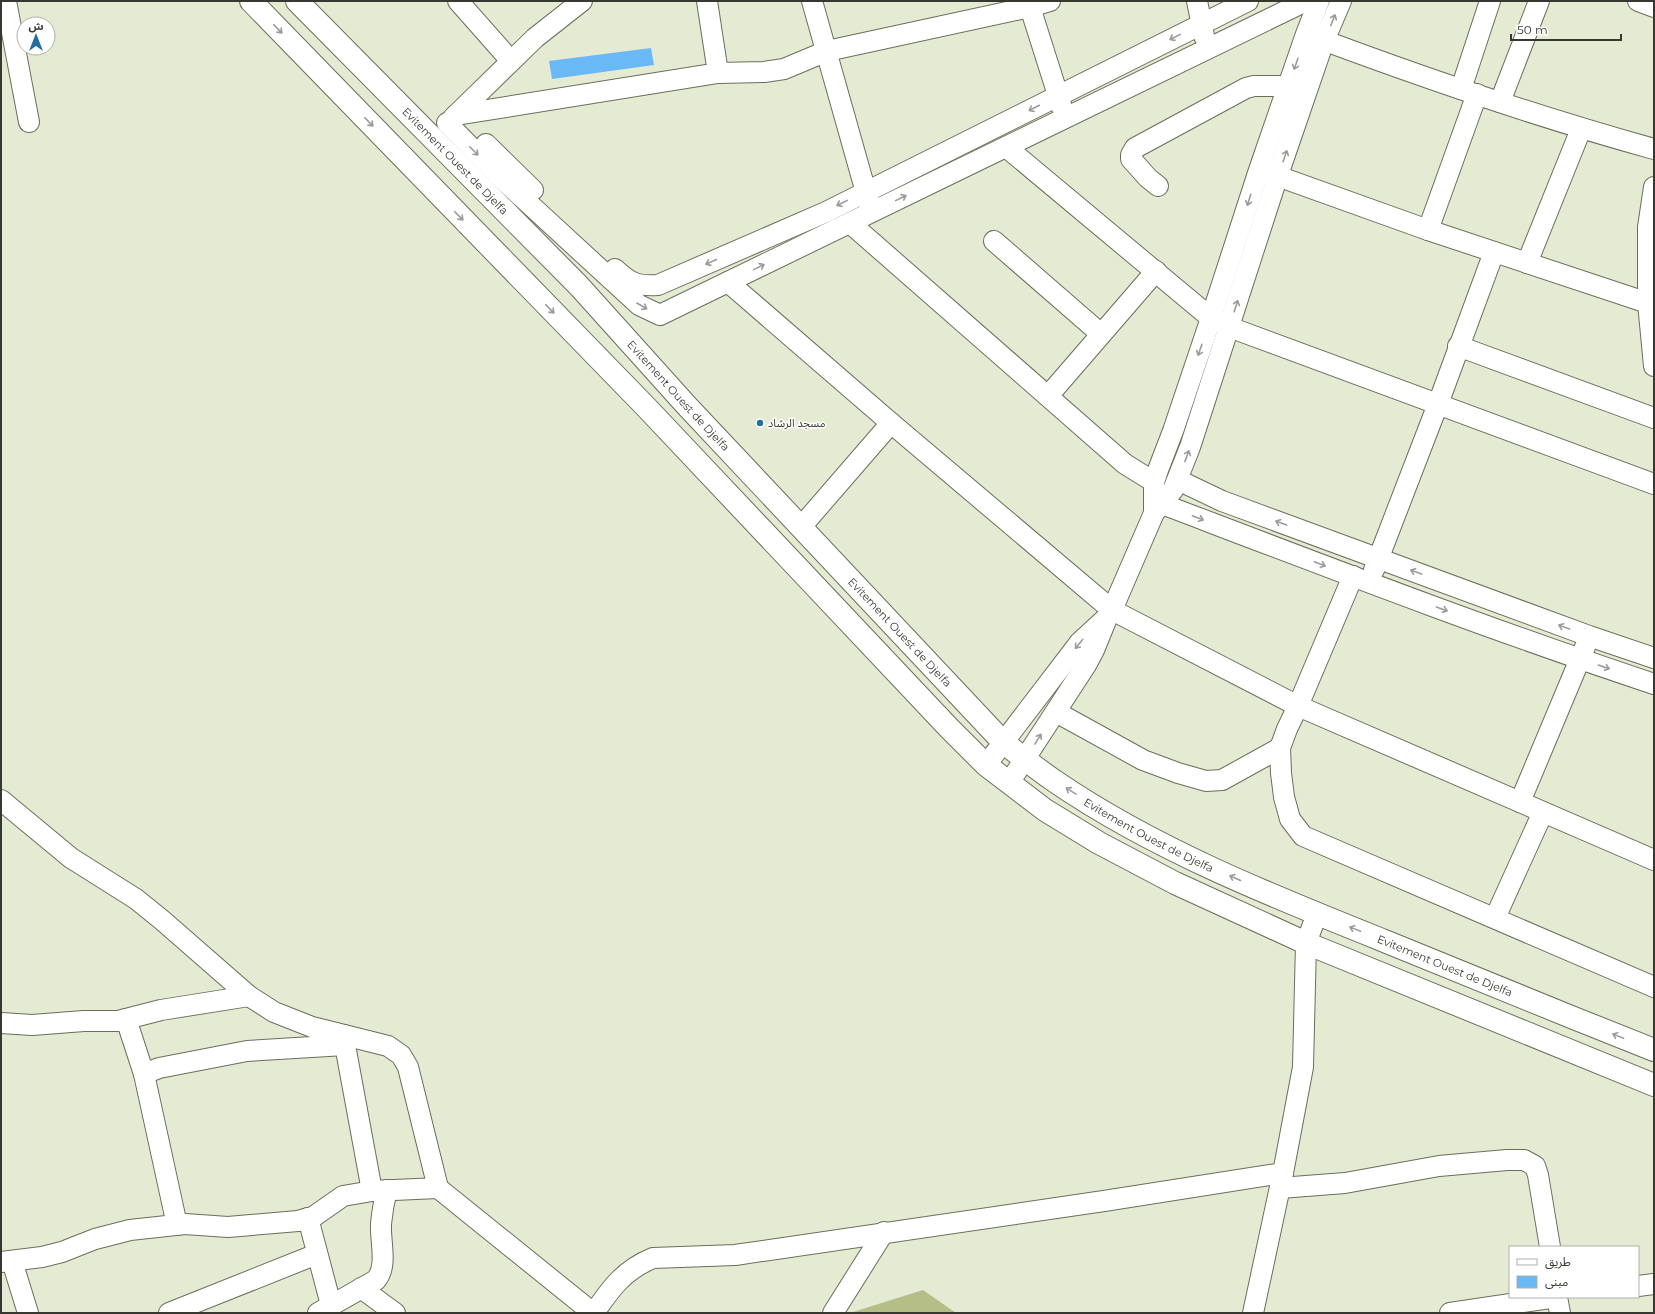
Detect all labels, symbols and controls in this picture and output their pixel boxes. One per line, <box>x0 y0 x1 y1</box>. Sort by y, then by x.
one-way arrow <box>1330 15 1337 27</box>
north arrow <box>16 16 56 56</box>
scale bar <box>1511 16 1621 42</box>
text: ش <box>28 19 44 33</box>
text: 50 m <box>1517 22 1548 37</box>
one-way arrow <box>273 24 283 34</box>
one-way arrow <box>1170 34 1182 41</box>
one-way arrow <box>1291 57 1299 69</box>
street label: Evitement Ouest de Djelfa <box>399 104 511 217</box>
one-way arrow <box>1028 105 1040 112</box>
one-way arrow <box>364 117 373 127</box>
one-way arrow <box>469 147 479 156</box>
one-way arrow <box>1282 149 1289 162</box>
one-way arrow <box>1245 193 1252 206</box>
one-way arrow <box>894 194 906 201</box>
one-way arrow <box>837 200 849 207</box>
one-way arrow <box>454 211 464 221</box>
one-way arrow <box>705 259 717 266</box>
one-way arrow <box>752 263 764 270</box>
one-way arrow <box>1233 300 1240 313</box>
one-way arrow <box>636 302 648 310</box>
one-way arrow <box>545 304 555 314</box>
street label: Evitement Ouest de Djelfa <box>624 337 733 454</box>
one-way arrow <box>1196 344 1203 357</box>
place label: مسجد الرشاد <box>768 416 826 430</box>
marker: مسجد الرشاد <box>755 418 765 428</box>
one-way arrow <box>1183 451 1191 463</box>
one-way arrow <box>1192 514 1204 522</box>
one-way arrow <box>1275 518 1287 526</box>
one-way arrow <box>1314 560 1326 568</box>
one-way arrow <box>1410 568 1423 575</box>
street label: Evitement Ouest de Djelfa <box>845 575 955 690</box>
one-way arrow <box>1435 606 1448 613</box>
one-way arrow <box>1559 622 1571 630</box>
one-way arrow <box>1074 639 1083 650</box>
one-way arrow <box>1597 664 1609 672</box>
one-way arrow <box>1035 733 1043 745</box>
one-way arrow <box>1065 787 1077 795</box>
street label: Evitement Ouest de Djelfa <box>1081 795 1216 875</box>
one-way arrow <box>1230 874 1242 881</box>
one-way arrow <box>1349 925 1361 933</box>
street label: Evitement Ouest de Djelfa <box>1375 932 1515 1000</box>
one-way arrow <box>1612 1031 1624 1039</box>
legend <box>1509 1246 1639 1298</box>
text: طريق <box>1545 1254 1571 1270</box>
text: مبنى <box>1545 1274 1568 1289</box>

